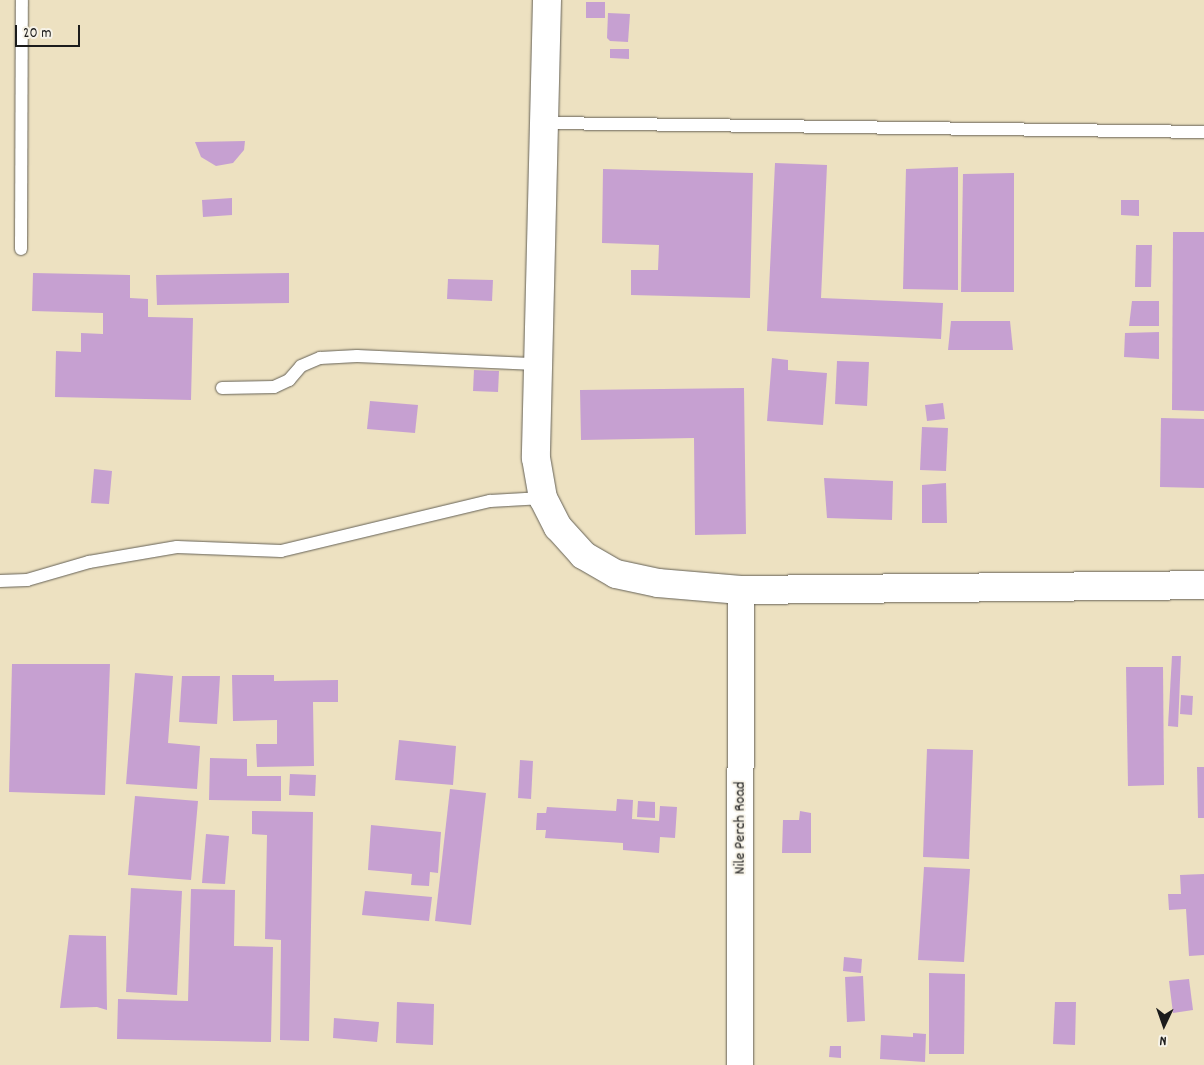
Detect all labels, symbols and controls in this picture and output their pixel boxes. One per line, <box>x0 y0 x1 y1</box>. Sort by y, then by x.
scale bar <box>18 15 82 47</box>
text: 20 m <box>23 23 51 45</box>
street label: Nile Perch Road <box>731 782 751 874</box>
north arrow <box>1139 1000 1189 1050</box>
text: N <box>1159 1030 1167 1050</box>

